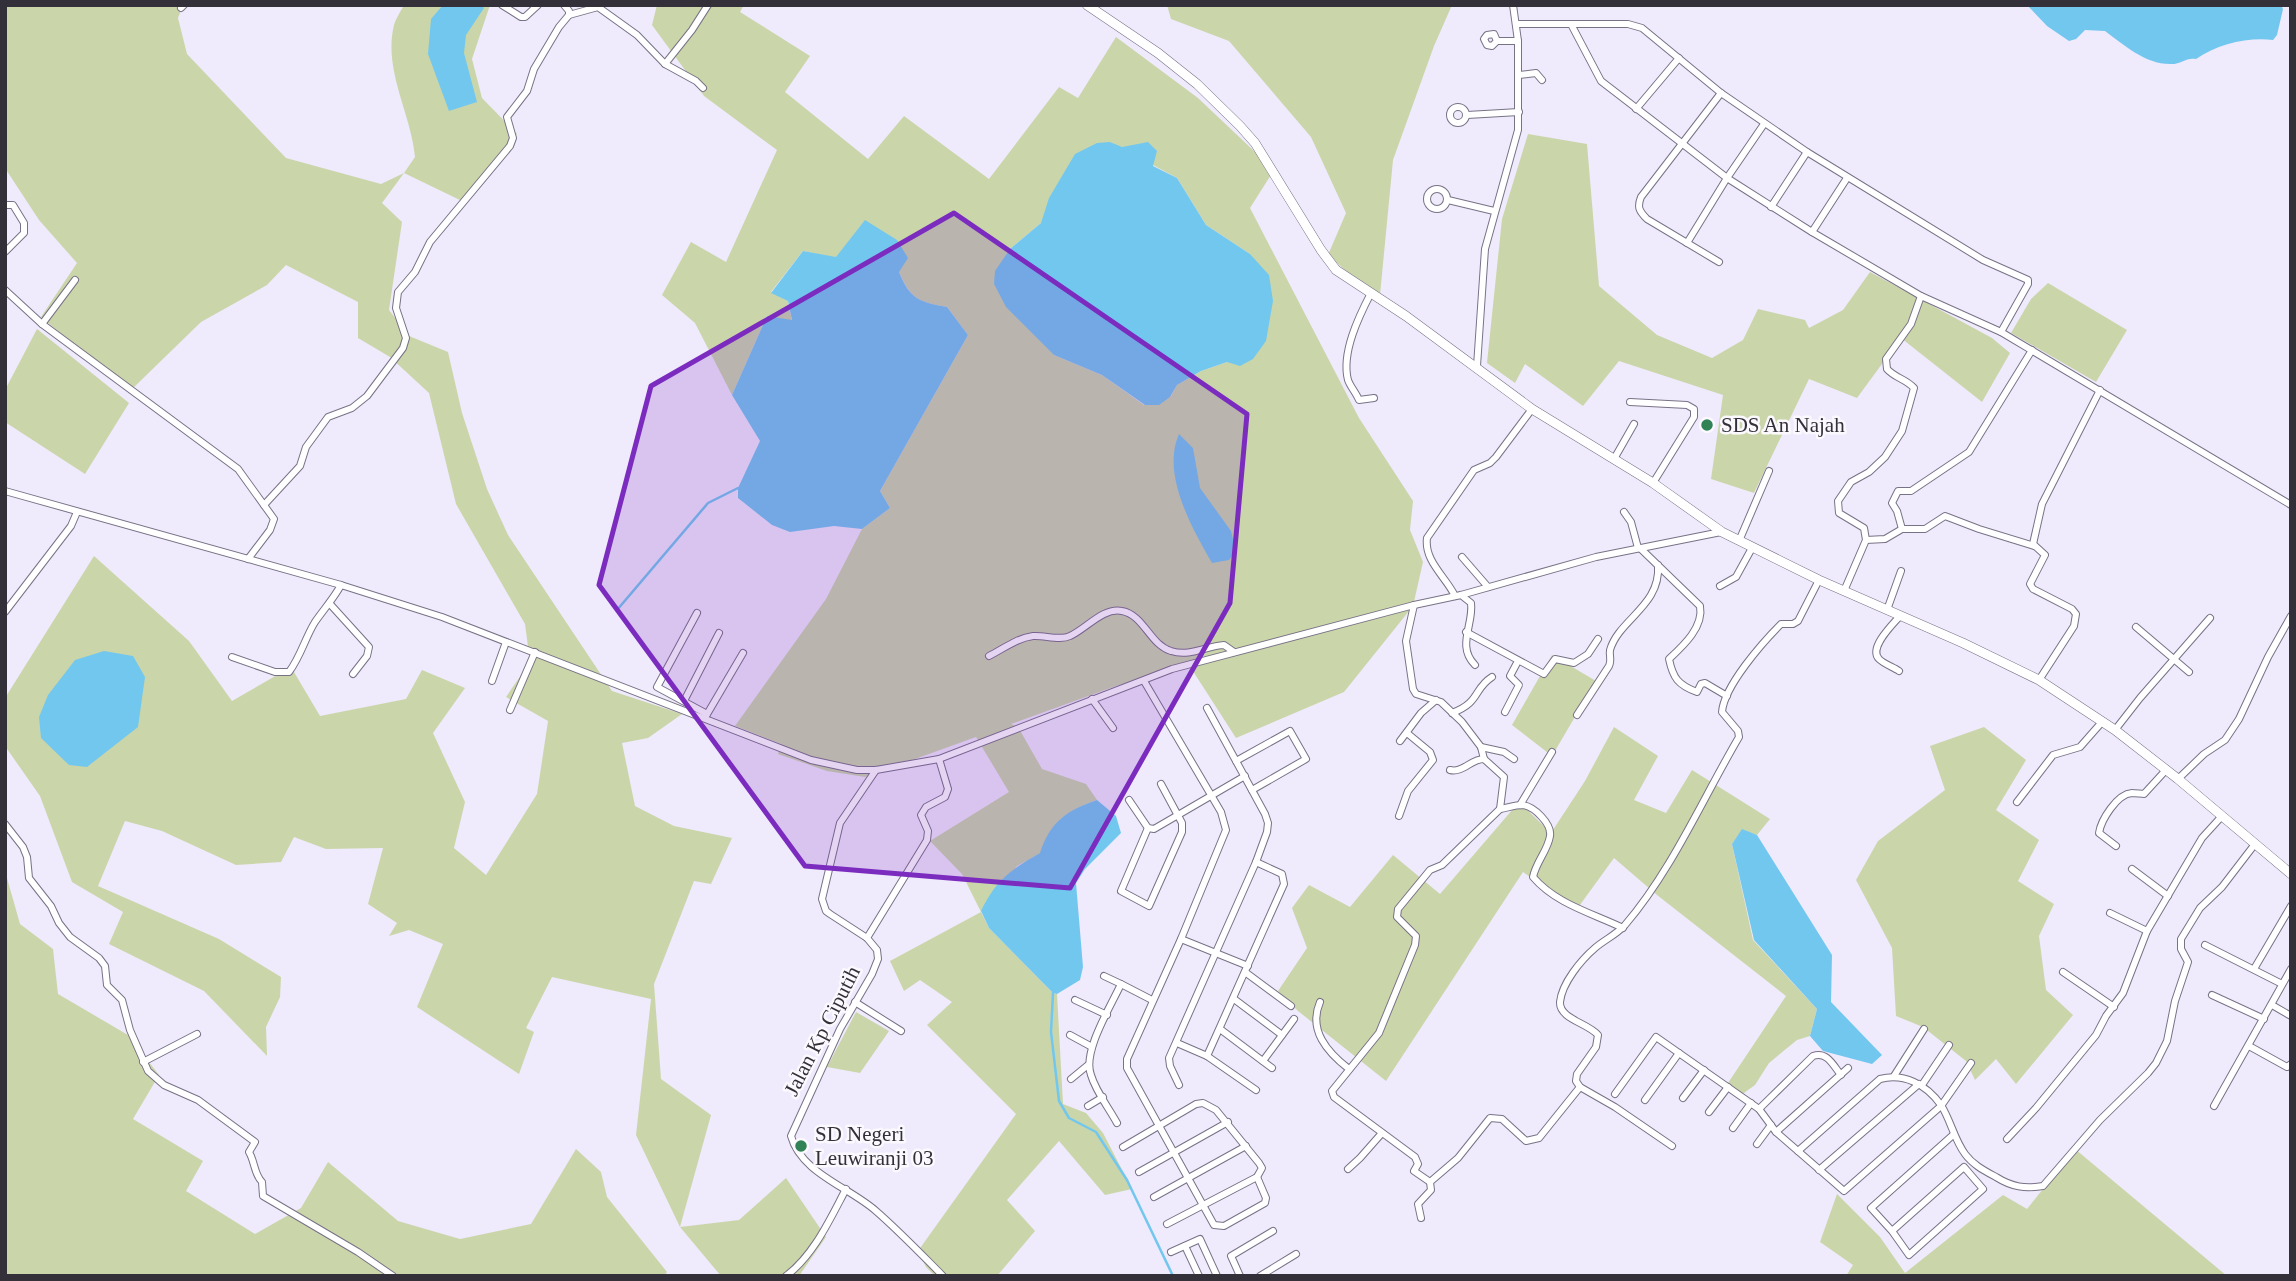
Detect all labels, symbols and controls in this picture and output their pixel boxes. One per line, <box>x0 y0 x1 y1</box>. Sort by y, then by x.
place label: SDS An Najah <box>1721 413 1845 437</box>
marker: SDS An Najah <box>1699 417 1715 433</box>
street label: Jalan Kp Ciputih <box>779 962 865 1100</box>
place label: SD Negeri Leuwiranji 03 <box>815 1122 933 1170</box>
marker: SD Negeri Leuwiranji 03 <box>793 1138 809 1154</box>

